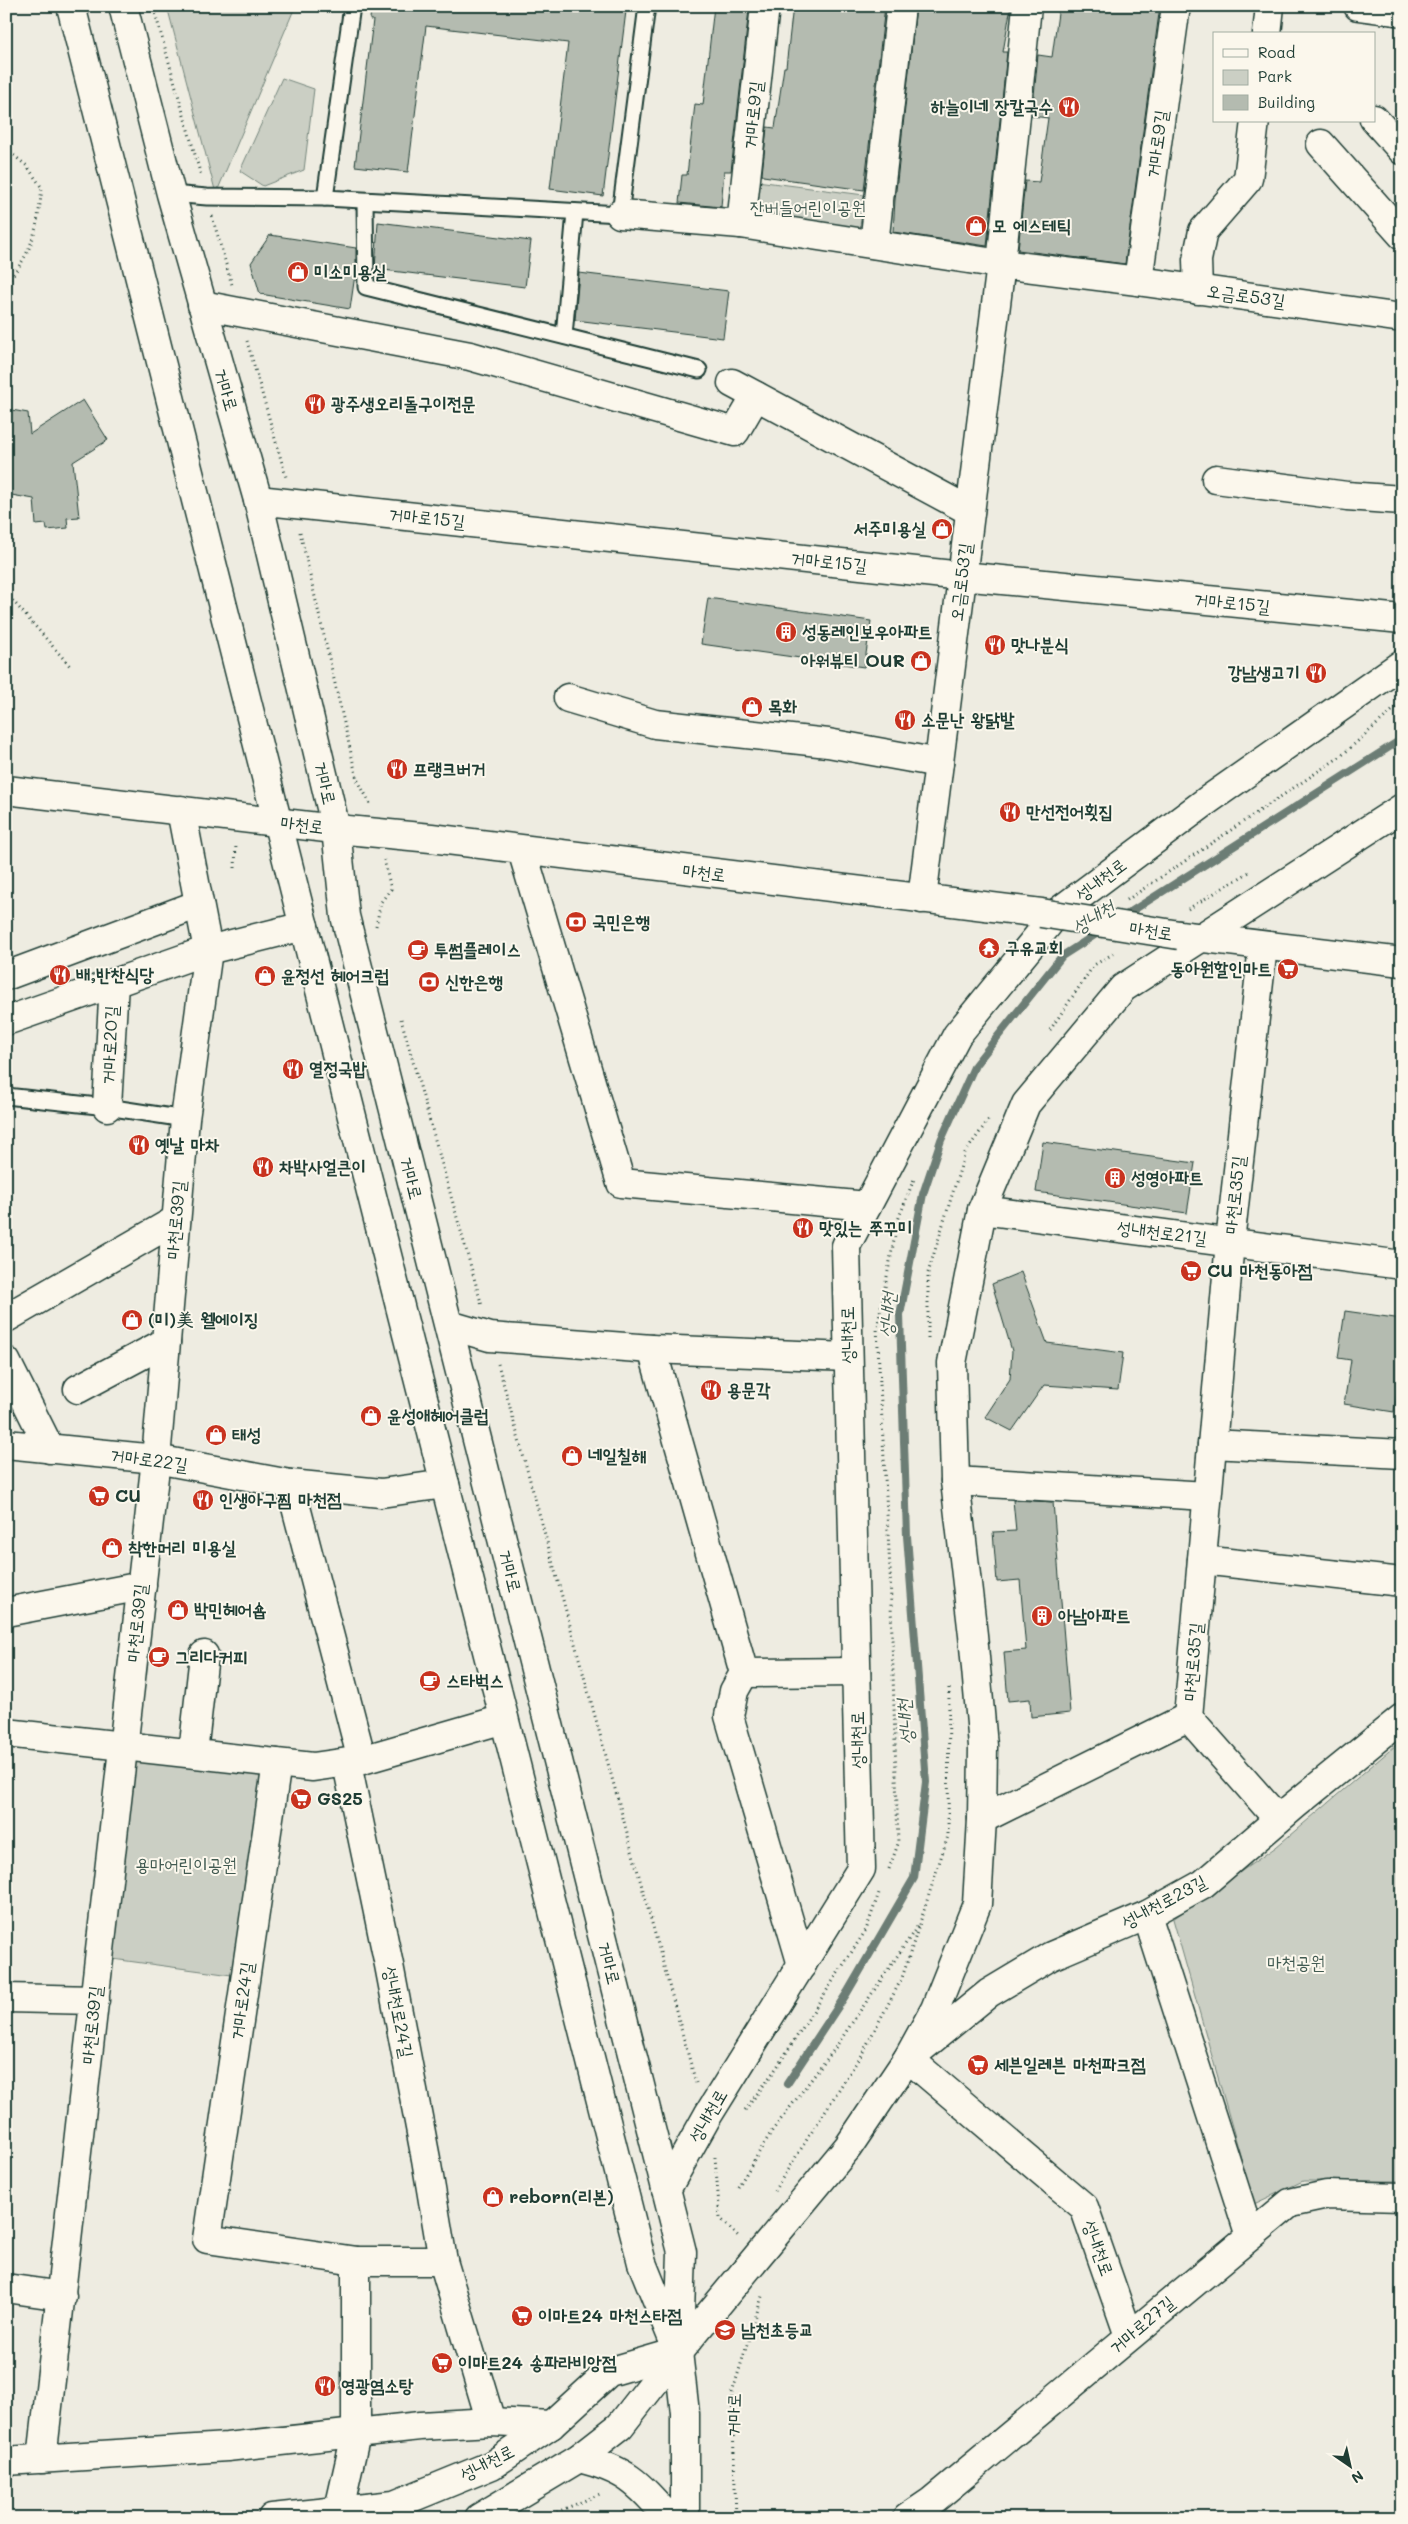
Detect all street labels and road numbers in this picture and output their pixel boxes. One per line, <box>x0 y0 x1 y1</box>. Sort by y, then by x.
street label: 거마로9길 <box>736 79 768 150</box>
street label: 거마로9길 <box>1139 108 1173 179</box>
street label: 오금로53길 <box>1205 278 1287 312</box>
street label: 거마로 <box>209 366 244 414</box>
street label: 거마로15길 <box>388 501 467 533</box>
street label: 오금로53길 <box>943 541 977 623</box>
street label: 거마로15길 <box>790 545 869 577</box>
street label: 거마로15길 <box>1193 586 1272 618</box>
street label: 거마로 <box>309 759 343 807</box>
street label: 마천로 <box>279 809 325 839</box>
street label: 성내천로 <box>1070 852 1131 906</box>
street label: 마천로 <box>681 857 727 887</box>
street label: 마천로 <box>1128 915 1174 945</box>
street label: 거마로20길 <box>95 1004 123 1085</box>
street label: 거마로 <box>395 1154 429 1202</box>
street label: 마천로35길 <box>1218 1154 1250 1235</box>
street label: 마천로39길 <box>160 1179 190 1260</box>
street label: 성내천로21길 <box>1116 1215 1209 1249</box>
street label: 성내천로 <box>834 1306 860 1364</box>
street label: 거마로22길 <box>109 1442 190 1476</box>
street label: 거마로 <box>494 1547 528 1595</box>
street label: 마천로39길 <box>120 1582 152 1663</box>
street label: 마천로35길 <box>1177 1621 1207 1702</box>
street label: 성내천로 <box>844 1711 870 1769</box>
street label: 성내천로23길 <box>1117 1868 1211 1934</box>
street label: 거마로 <box>593 1939 627 1987</box>
street label: 거마로24길 <box>224 1960 258 2041</box>
street label: 성내천로24길 <box>378 1964 420 2060</box>
street label: 마천로39길 <box>75 1984 107 2065</box>
street label: 성내천로 <box>682 2084 732 2147</box>
street label: 성내천로 <box>1078 2216 1120 2279</box>
street label: 거마로27길 <box>1104 2290 1179 2358</box>
street label: 거마로 <box>721 2393 745 2437</box>
street label: 성내천로 <box>455 2438 518 2486</box>

